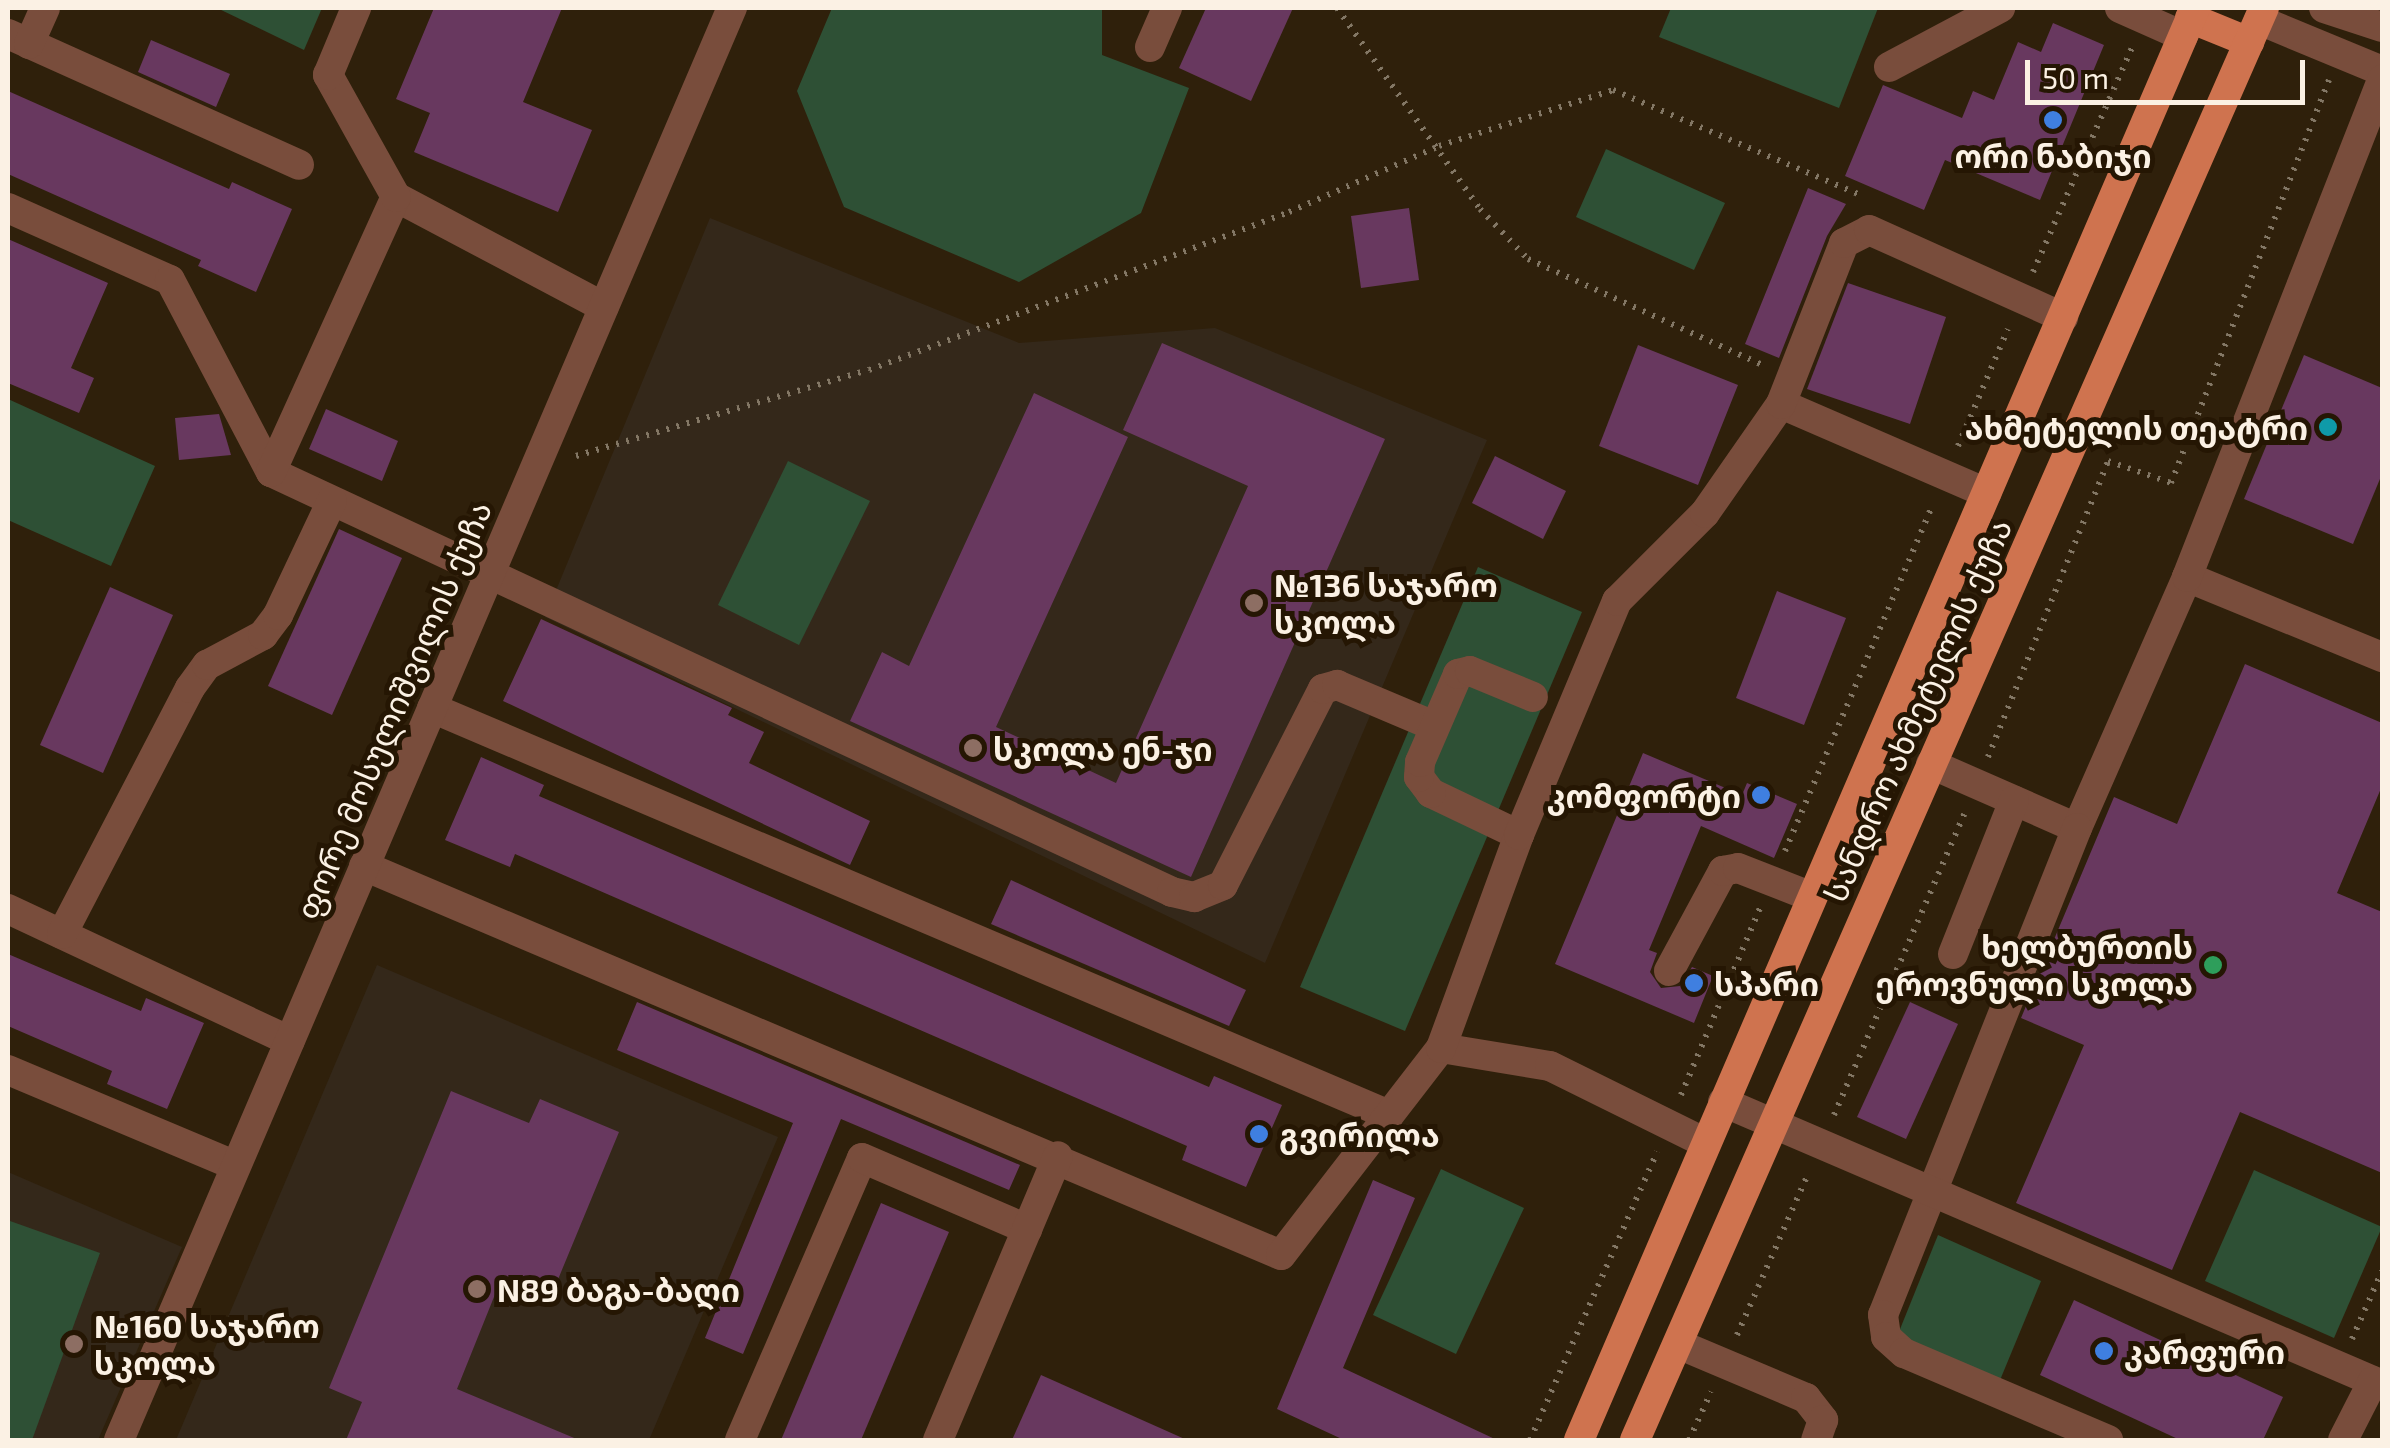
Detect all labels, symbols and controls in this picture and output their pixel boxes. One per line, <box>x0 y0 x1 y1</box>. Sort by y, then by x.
scale bar <box>2030 40 2310 102</box>
text: 50 m <box>2042 59 2109 95</box>
marker: ორი ნაბიჯი <box>2042 109 2064 131</box>
place label: ორი ნაბიჯი <box>1954 136 2152 174</box>
place label: ახმეტელის თეატრი <box>1965 408 2308 446</box>
marker: ახმეტელის თეატრი <box>2317 416 2339 438</box>
street label: ფორე მოსულიშვილის ქუჩა <box>287 495 499 925</box>
street label: სანდრო ახმეტელის ქუჩა <box>1815 512 2019 908</box>
place label: №136 საჯარო სკოლა <box>1274 566 1498 641</box>
marker: №136 საჯარო სკოლა <box>1243 592 1265 614</box>
place label: სკოლა ენ-ჯი <box>993 729 1212 767</box>
marker: სკოლა ენ-ჯი <box>962 737 984 759</box>
place label: კომფორტი <box>1547 776 1741 814</box>
marker: კომფორტი <box>1750 784 1772 806</box>
place label: ხელბურთის ეროვნული სკოლა <box>1875 928 2193 1003</box>
marker: ხელბურთის ეროვნული სკოლა <box>2202 954 2224 976</box>
place label: სპარი <box>1714 964 1819 1002</box>
marker: სპარი <box>1683 972 1705 994</box>
place label: გვირილა <box>1279 1115 1440 1153</box>
marker: გვირილა <box>1248 1123 1270 1145</box>
place label: N89 ბაგა-ბაღი <box>497 1270 740 1308</box>
marker: N89 ბაგა-ბაღი <box>466 1278 488 1300</box>
place label: №160 საჯარო სკოლა <box>94 1307 320 1382</box>
place label: კარფური <box>2124 1332 2285 1370</box>
marker: №160 საჯარო სკოლა <box>63 1333 85 1355</box>
marker: კარფური <box>2093 1340 2115 1362</box>

